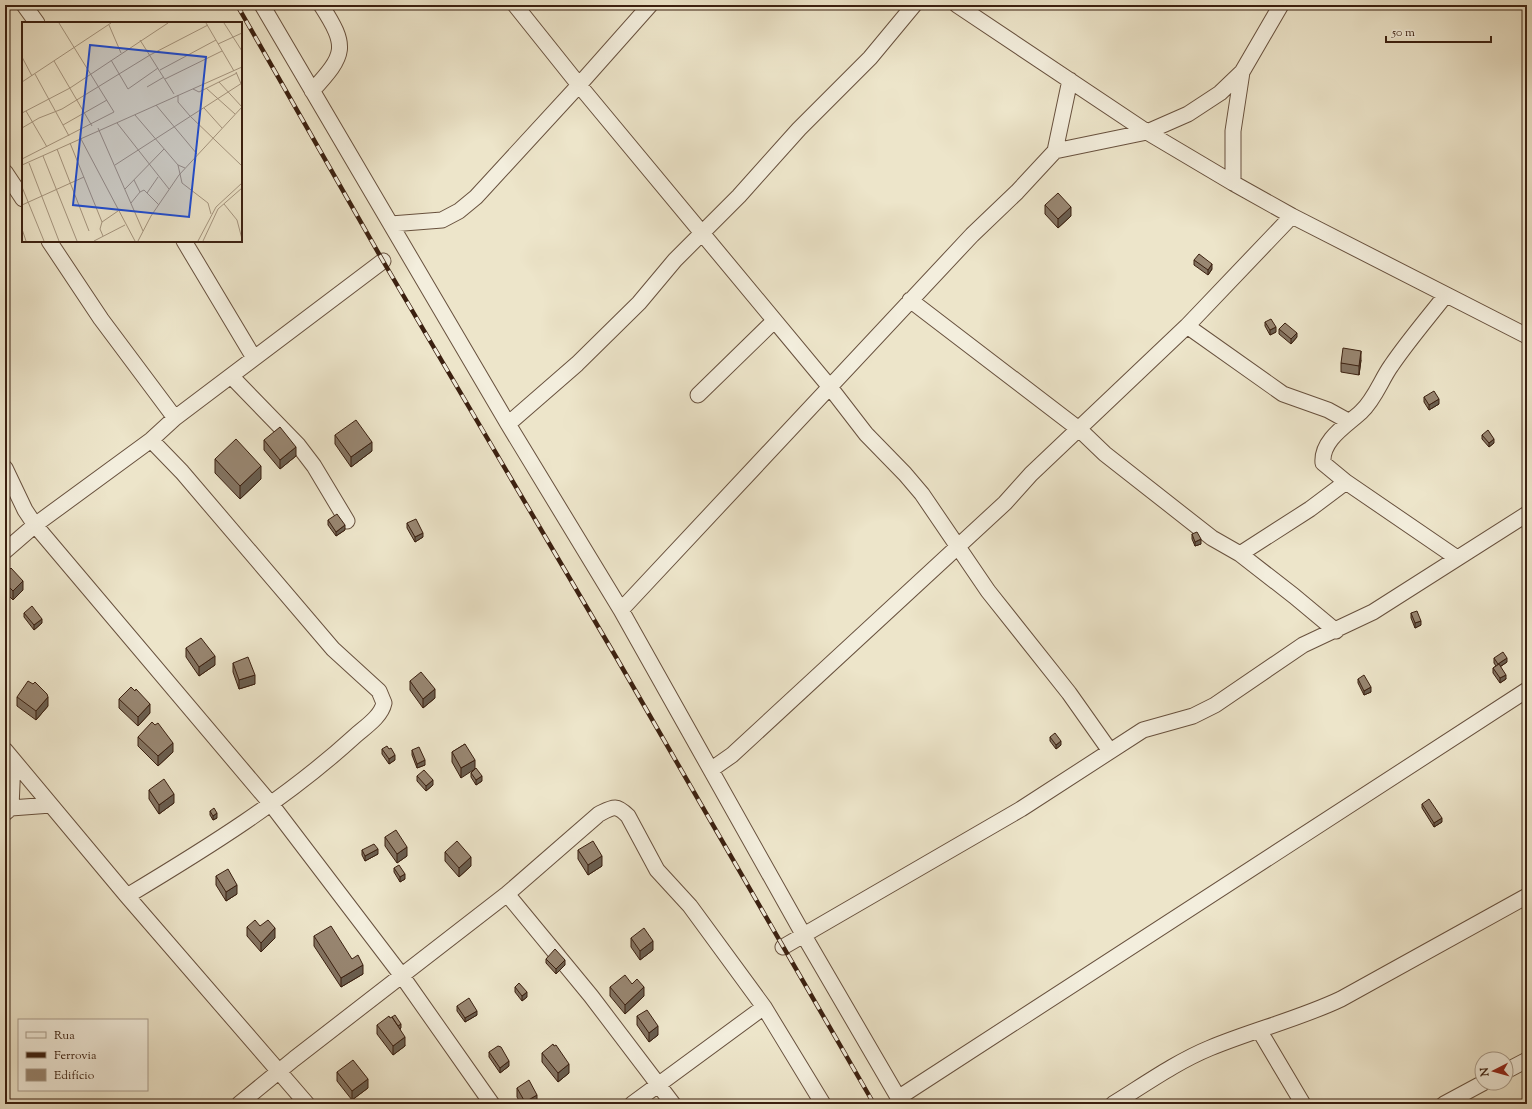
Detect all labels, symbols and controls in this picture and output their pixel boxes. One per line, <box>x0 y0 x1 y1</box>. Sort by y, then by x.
scale bar <box>1386 18 1491 44</box>
inset map <box>22 22 242 242</box>
text: 50 m <box>1391 24 1415 42</box>
legend <box>18 1019 148 1091</box>
text: Rua <box>54 1027 75 1045</box>
text: Ferrovia <box>54 1047 97 1065</box>
north arrow <box>1474 1051 1514 1091</box>
text: Edifício <box>54 1067 95 1085</box>
text: N <box>1477 1067 1494 1078</box>

